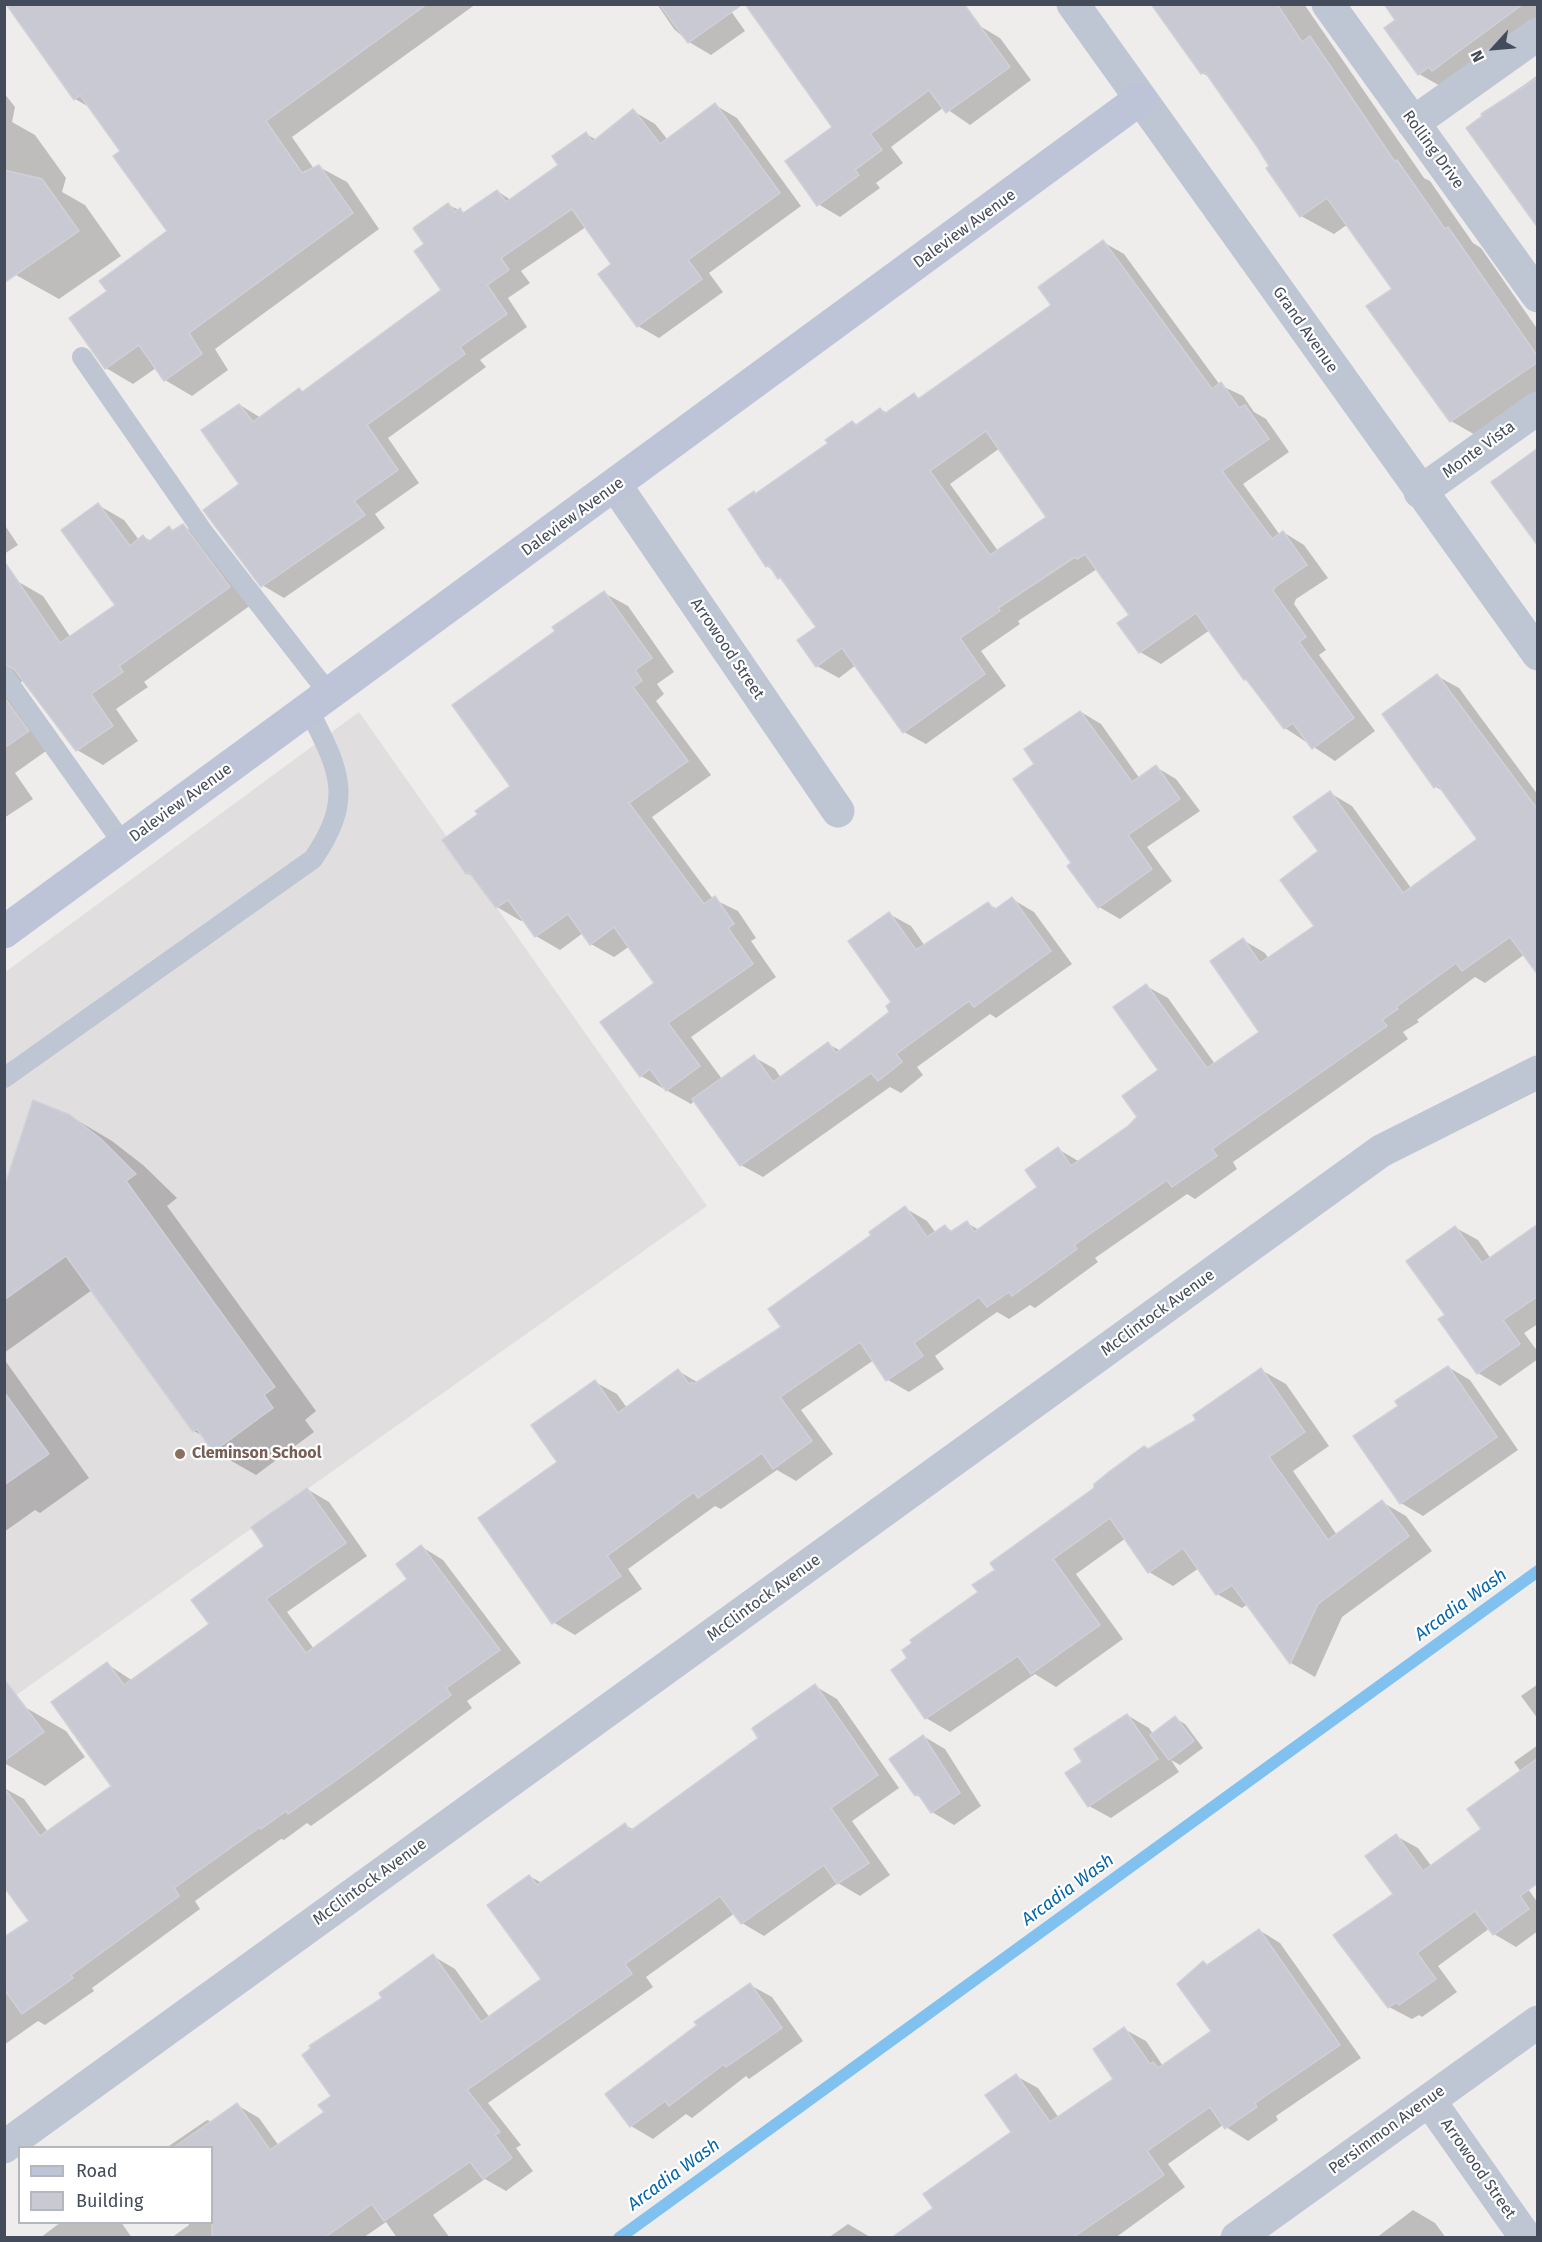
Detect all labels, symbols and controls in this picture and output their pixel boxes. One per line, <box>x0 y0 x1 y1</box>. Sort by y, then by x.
north arrow <box>1464 18 1524 78</box>
text: N <box>1467 47 1488 65</box>
street label: Rolling Drive <box>1398 107 1468 193</box>
street label: Daleview Avenue <box>910 185 1020 273</box>
street label: Grand Avenue <box>1268 283 1342 377</box>
street label: Monte Vista <box>1439 417 1519 483</box>
street label: Daleview Avenue <box>518 473 628 561</box>
street label: Arrowood Street <box>686 595 768 703</box>
street label: Daleview Avenue <box>126 759 236 847</box>
street label: McClintock Avenue <box>1098 1265 1218 1361</box>
place label: Cleminson School <box>192 1444 321 1464</box>
marker: Cleminson School <box>173 1447 187 1461</box>
street label: McClintock Avenue <box>704 1550 824 1646</box>
water label: Arcadia Wash <box>1411 1564 1511 1646</box>
street label: McClintock Avenue <box>310 1834 430 1930</box>
water label: Arcadia Wash <box>1018 1849 1118 1931</box>
street label: Persimmon Avenue <box>1325 2081 1449 2179</box>
street label: Arrowood Street <box>1436 2115 1520 2223</box>
water label: Arcadia Wash <box>624 2134 724 2216</box>
legend <box>18 2146 213 2224</box>
text: Road <box>76 2160 118 2182</box>
text: Building <box>76 2190 143 2212</box>

